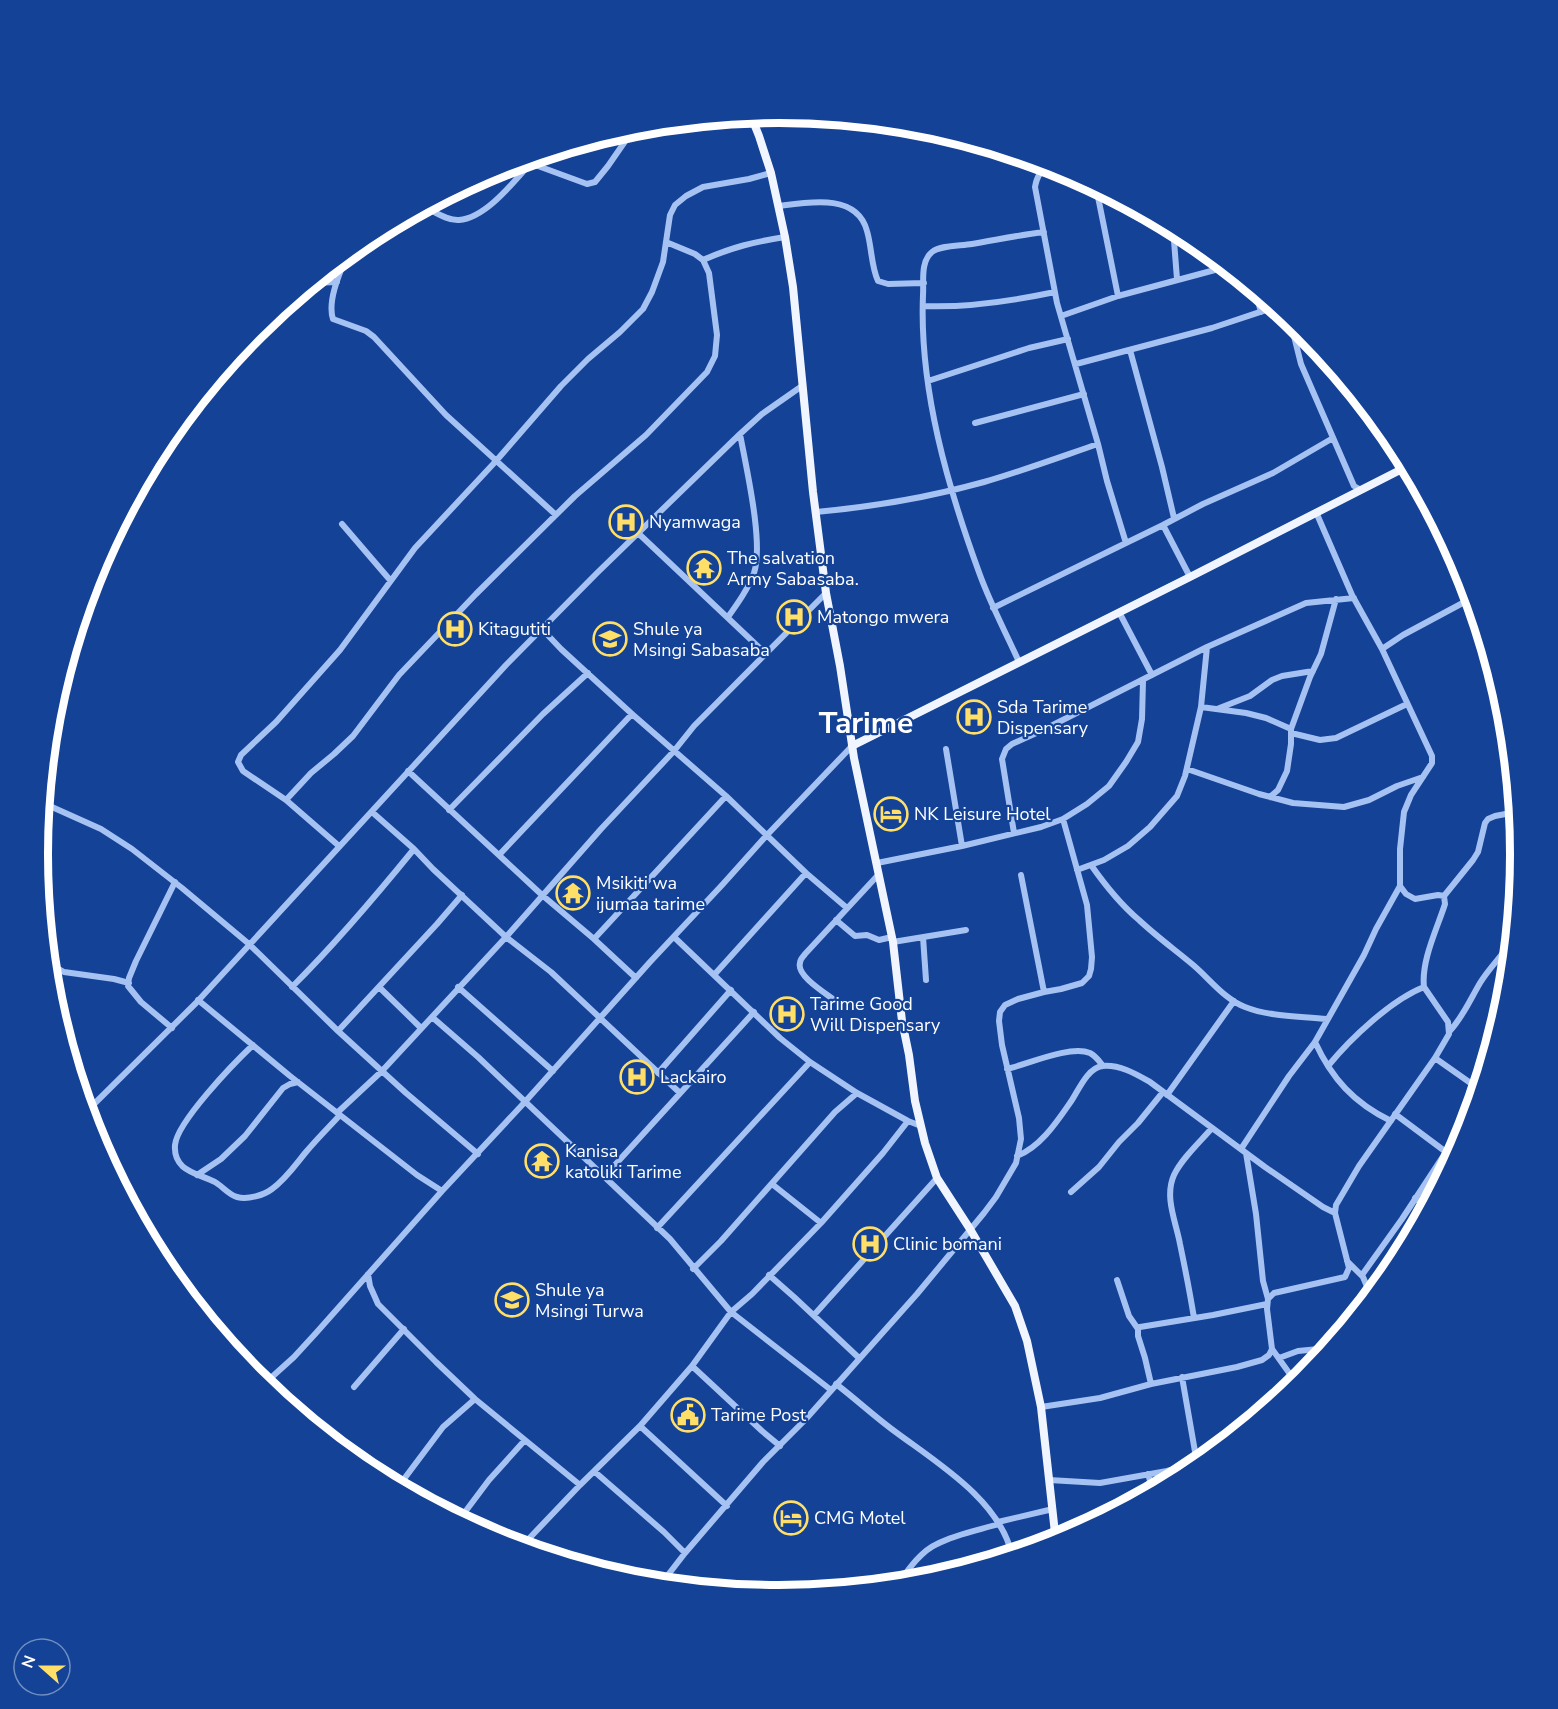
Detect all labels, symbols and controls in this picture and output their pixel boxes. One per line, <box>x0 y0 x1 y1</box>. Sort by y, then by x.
hospital icon: Nyamwaga <box>608 504 644 540</box>
place label: Nyamwaga <box>649 510 741 534</box>
place label: The salvation Army Sabasaba. <box>727 546 859 591</box>
temple icon: The salvation Army Sabasaba. <box>686 550 722 586</box>
hospital icon: Matongo mwera <box>776 599 812 635</box>
place label: Matongo mwera <box>817 605 949 629</box>
hospital icon: Kitagutiti <box>437 611 473 647</box>
place label: Kitagutiti <box>478 617 551 641</box>
place label: Shule ya Msingi Sabasaba <box>633 617 770 662</box>
school or university icon: Shule ya Msingi Sabasaba <box>592 621 628 657</box>
place label: Sda Tarime Dispensary <box>997 695 1089 740</box>
hospital icon: Sda Tarime Dispensary <box>956 699 992 735</box>
district label: Tarime <box>819 703 913 744</box>
hotel icon: NK Leisure Hotel <box>873 796 909 832</box>
place label: NK Leisure Hotel <box>914 802 1051 826</box>
place label: Msikiti wa ijumaa tarime <box>596 871 705 916</box>
temple icon: Msikiti wa ijumaa tarime <box>555 875 591 911</box>
place label: Tarime Good Will Dispensary <box>810 992 941 1037</box>
hospital icon: Tarime Good Will Dispensary <box>769 996 805 1032</box>
hospital icon: Lackairo <box>619 1059 655 1095</box>
place label: Lackairo <box>660 1065 727 1089</box>
place label: Kanisa katoliki Tarime <box>565 1139 682 1184</box>
temple icon: Kanisa katoliki Tarime <box>524 1143 560 1179</box>
hospital icon: Clinic bomani <box>852 1226 888 1262</box>
place label: Clinic bomani <box>893 1232 1002 1256</box>
place label: Shule ya Msingi Turwa <box>535 1278 644 1323</box>
school or university icon: Shule ya Msingi Turwa <box>494 1282 530 1318</box>
public building icon: Tarime Post <box>670 1397 706 1433</box>
place label: Tarime Post <box>711 1403 807 1427</box>
hotel icon: CMG Motel <box>773 1500 809 1536</box>
place label: CMG Motel <box>814 1506 906 1530</box>
north arrow <box>12 1637 72 1697</box>
text: N <box>17 1652 41 1672</box>

